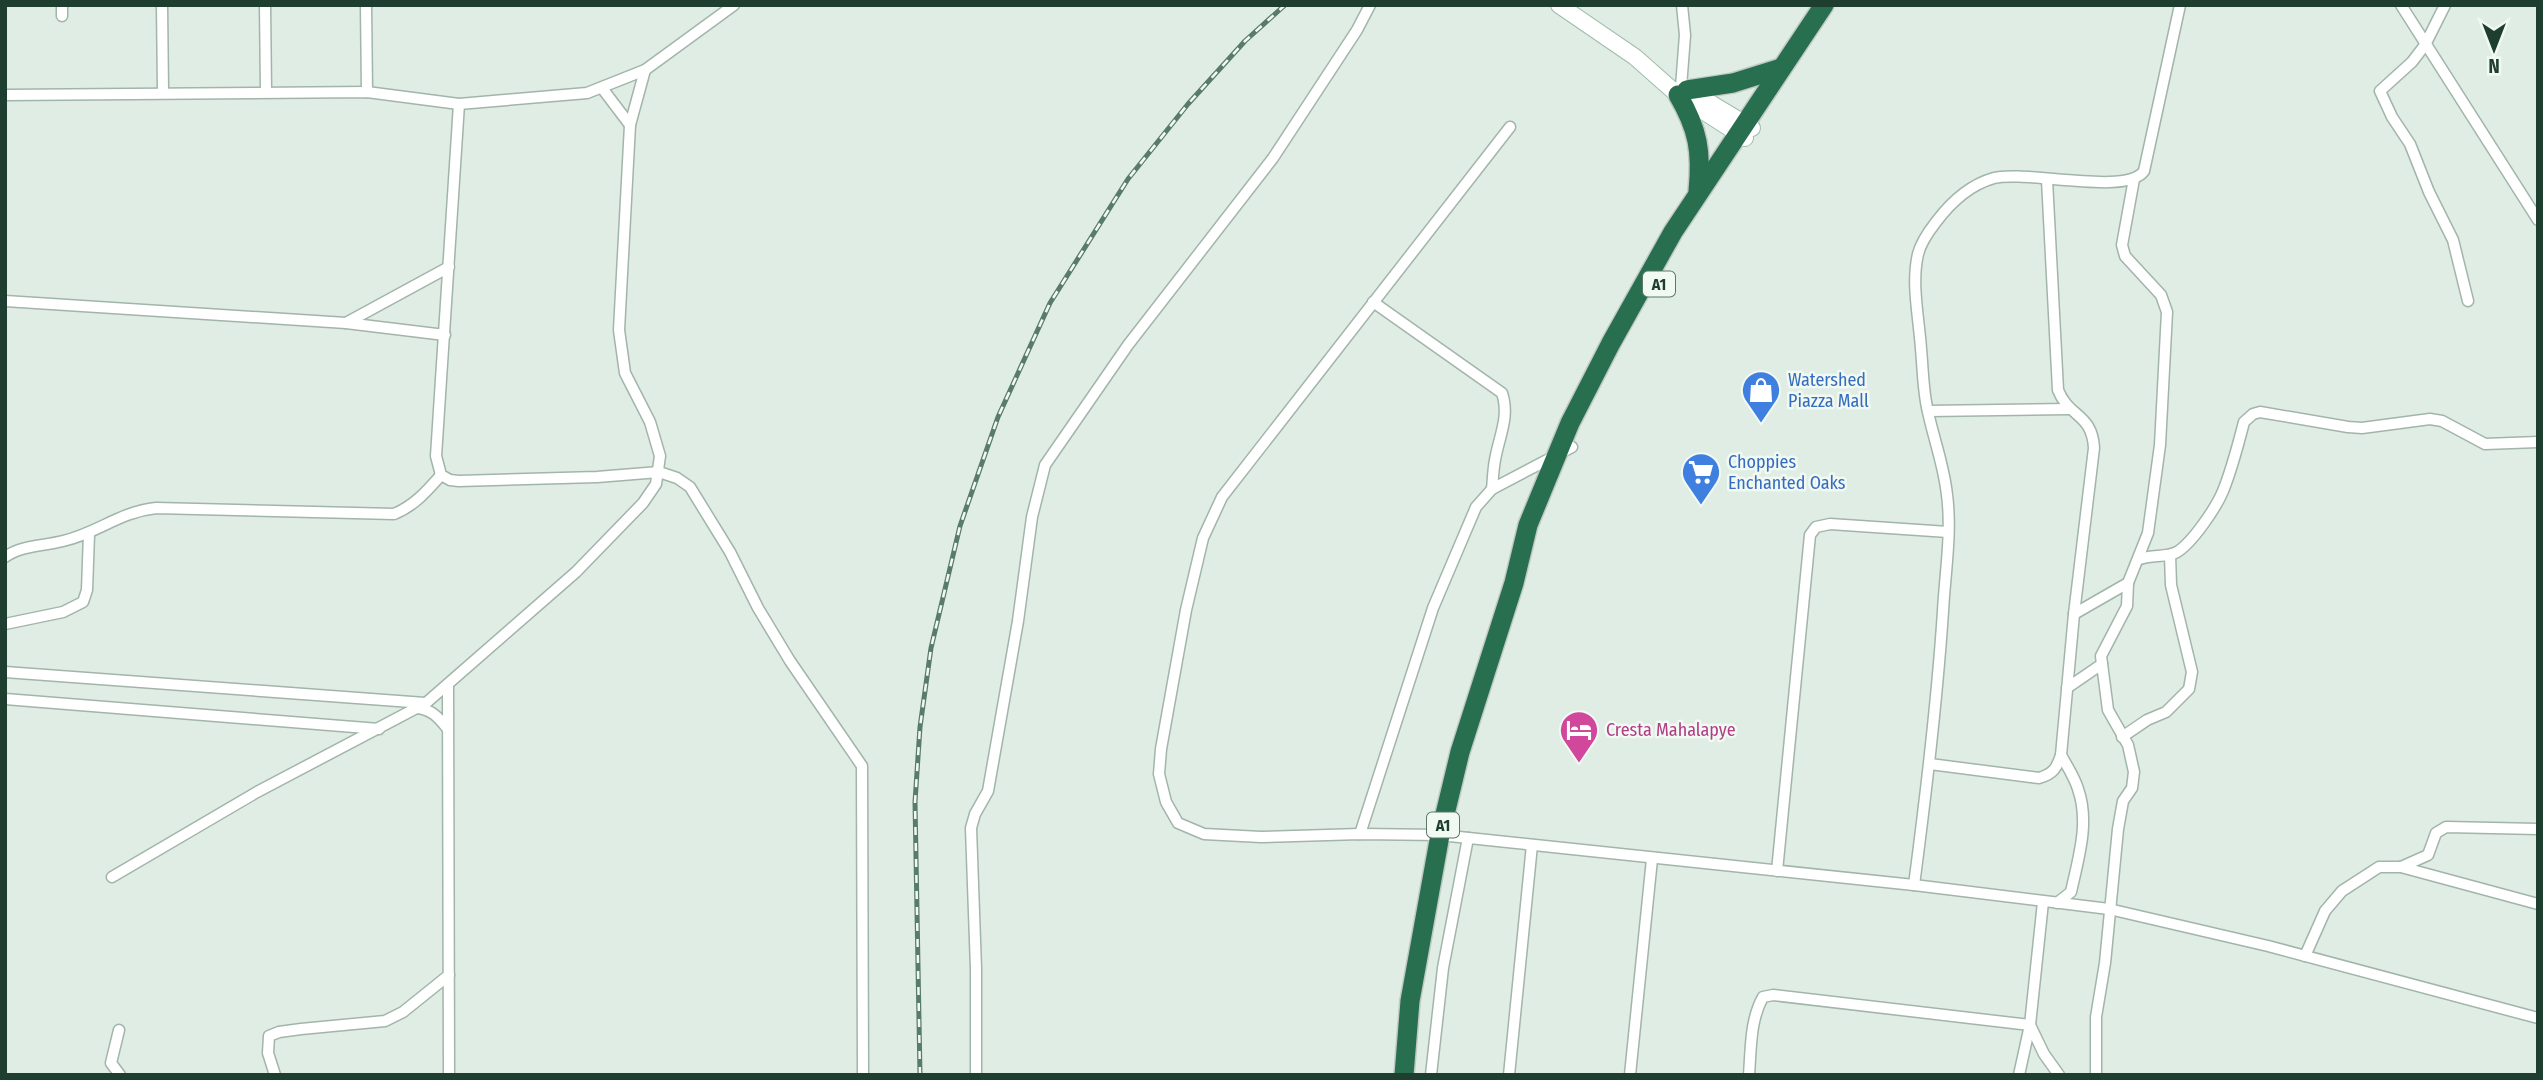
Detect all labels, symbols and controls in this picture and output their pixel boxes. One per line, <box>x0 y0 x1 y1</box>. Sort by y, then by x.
north arrow <box>2459 14 2529 84</box>
text: N <box>2488 54 2500 77</box>
road number: A1 <box>1643 272 1675 296</box>
shop icon: Watershed Piazza Mall <box>1740 369 1782 424</box>
place label: Watershed Piazza Mall <box>1788 369 1869 412</box>
supermarket icon: Choppies Enchanted Oaks <box>1680 451 1722 506</box>
place label: Choppies Enchanted Oaks <box>1728 451 1846 494</box>
hotel icon: Cresta Mahalapye <box>1558 709 1600 764</box>
place label: Cresta Mahalapye <box>1606 719 1736 741</box>
road number: A1 <box>1427 812 1459 838</box>

